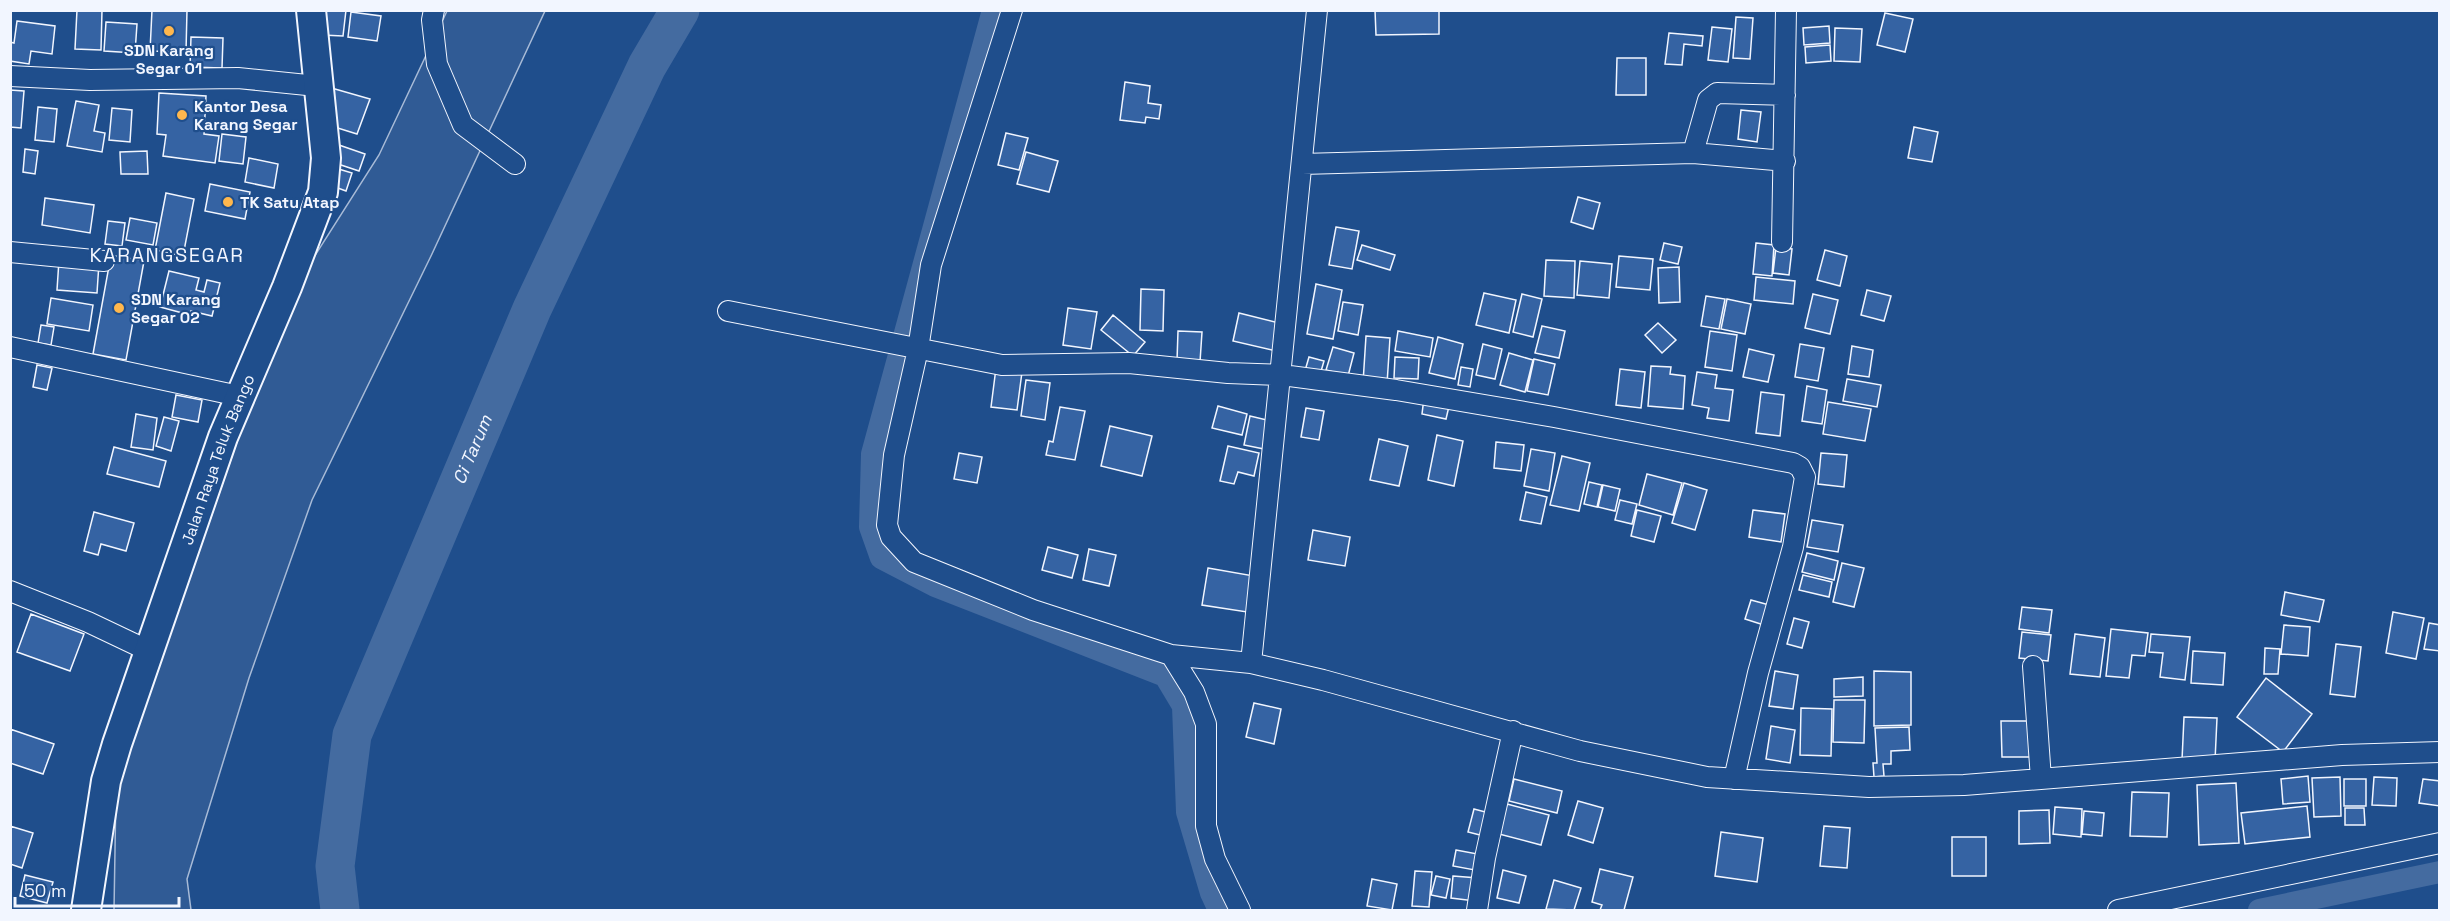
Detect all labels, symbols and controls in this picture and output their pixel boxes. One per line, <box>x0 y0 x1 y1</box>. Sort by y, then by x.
marker: SDN Karang Segar 01 <box>162 24 176 38</box>
place label: SDN Karang Segar 01 <box>124 40 214 79</box>
place label: Kantor Desa Karang Segar <box>194 96 298 135</box>
marker: Kantor Desa Karang Segar <box>175 108 189 122</box>
place label: TK Satu Atap <box>240 192 339 213</box>
marker: TK Satu Atap <box>221 195 235 209</box>
district label: KARANGSEGAR <box>90 242 244 268</box>
place label: SDN Karang Segar 02 <box>131 289 221 328</box>
marker: SDN Karang Segar 02 <box>112 301 126 315</box>
street label: Jalan Raya Teluk Bango <box>177 371 260 548</box>
water label: Ci Tarum <box>447 411 497 488</box>
scale bar <box>15 870 178 908</box>
text: 50 m <box>24 879 66 902</box>

